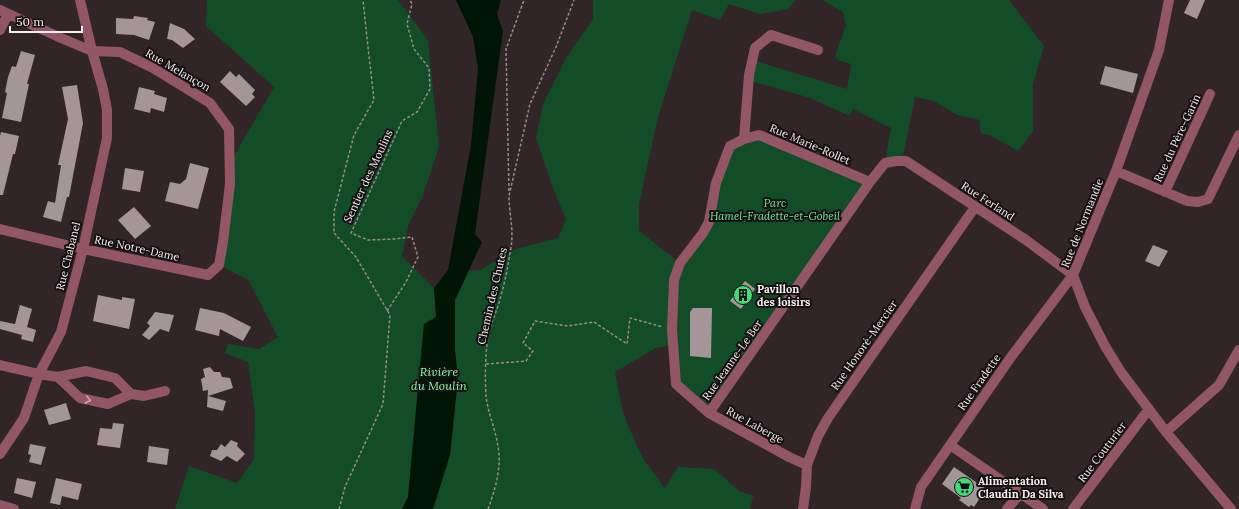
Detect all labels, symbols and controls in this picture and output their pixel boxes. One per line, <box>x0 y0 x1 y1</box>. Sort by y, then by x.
scale bar <box>10 8 82 34</box>
text: 50 m <box>16 14 44 29</box>
street label: Rue Melançon <box>143 46 213 94</box>
street label: Rue du Père-Garin <box>1150 91 1204 184</box>
street label: Rue Marie-Rollet <box>767 121 853 168</box>
street label: Sentier des Moulins <box>340 127 396 225</box>
street label: Rue de Normandie <box>1058 176 1106 270</box>
street label: Rue Ferland <box>959 179 1018 224</box>
park label: Parc Hamel-Fradette-et-Gobeil <box>710 196 840 223</box>
street label: Rue Chabanel <box>53 220 83 292</box>
street label: Rue Notre-Dame <box>93 232 181 264</box>
street label: Chemin des Chutes <box>474 246 510 346</box>
place label: Pavillon des loisirs <box>757 282 810 309</box>
building icon: Pavillon des loisirs <box>732 284 754 306</box>
street label: Rue Honoré-Mercier <box>828 297 900 393</box>
street label: Rue Jeanne-Le Ber <box>699 317 765 403</box>
street label: Rue Fradette <box>954 351 1004 413</box>
water label: Rivière du Moulin <box>411 364 468 393</box>
one-way arrow <box>85 395 92 403</box>
street label: Rue Laberge <box>724 403 786 447</box>
street label: Rue Couturier <box>1075 419 1130 485</box>
place label: Alimentation Claudin Da Silva <box>978 474 1064 501</box>
supermarket icon: Alimentation Claudin Da Silva <box>953 476 975 498</box>

